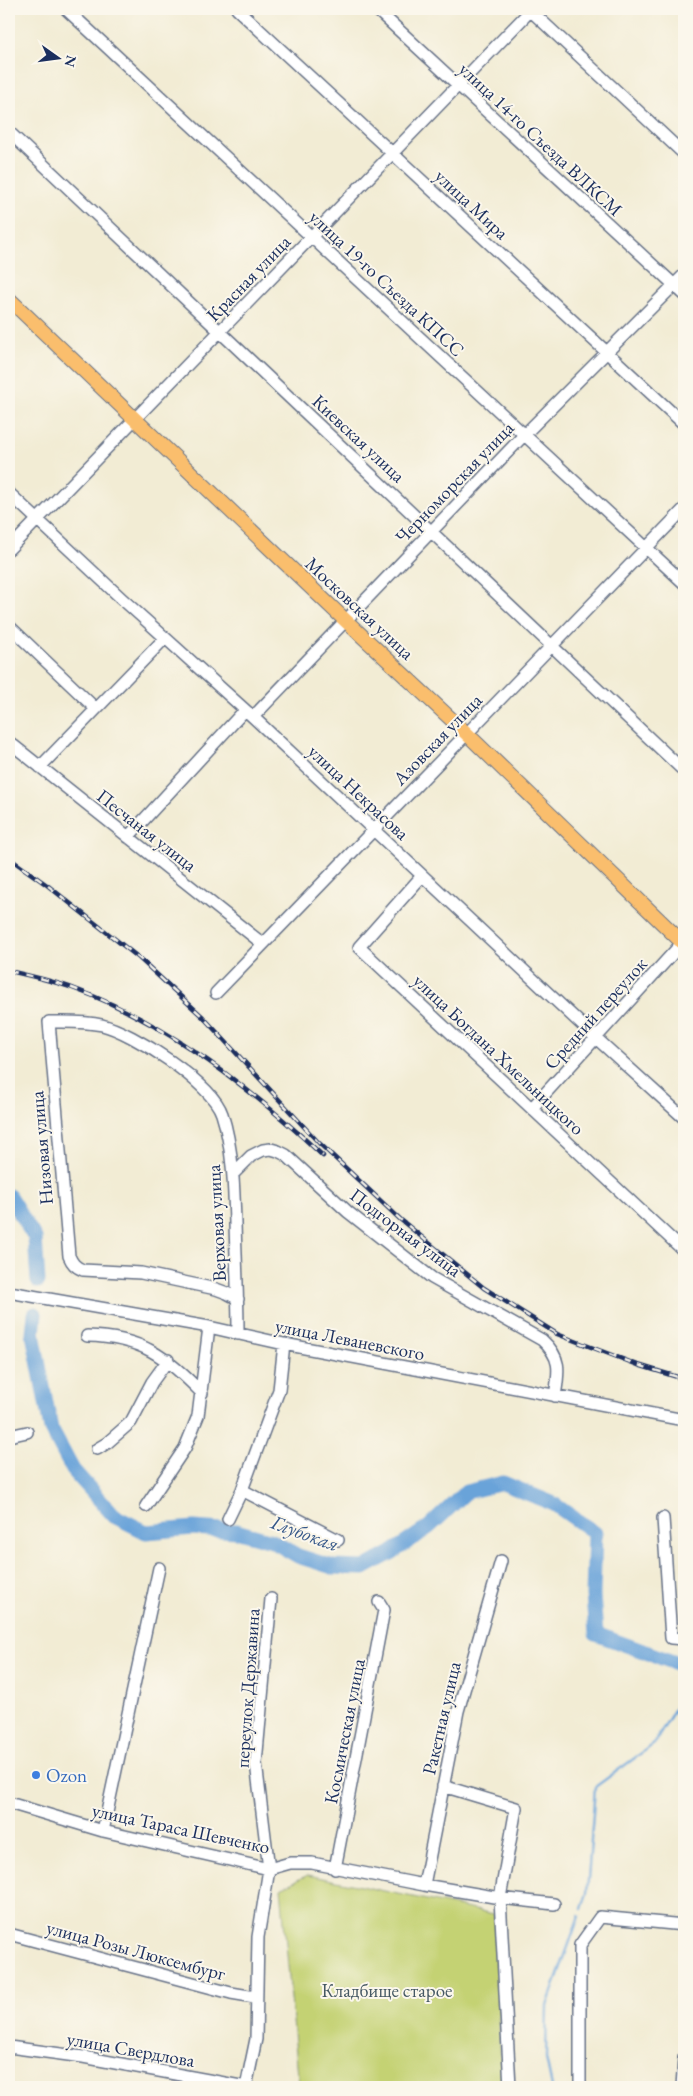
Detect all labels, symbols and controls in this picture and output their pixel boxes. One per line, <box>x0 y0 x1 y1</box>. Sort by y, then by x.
north arrow <box>32 32 82 82</box>
text: N <box>60 53 81 69</box>
street label: улица 14-го Съезда ВЛКСМ <box>453 57 628 222</box>
street label: улица Мира <box>429 164 514 245</box>
street label: улица 19-го Съезда КПСС <box>304 205 470 362</box>
street label: Красная улица <box>201 229 296 327</box>
street label: Киевская улица <box>307 389 411 488</box>
street label: Черноморская улица <box>389 415 520 549</box>
street label: Московская улица <box>300 551 420 666</box>
street label: Азовская улица <box>387 688 488 791</box>
street label: улица Некрасова <box>303 739 415 846</box>
street label: Песчаная улица <box>91 783 202 878</box>
street label: Средний переулок <box>538 952 652 1075</box>
street label: улица Богдана Хмельницкого <box>408 968 590 1140</box>
street label: Низовая улица <box>24 1089 59 1206</box>
street label: Верховая улица <box>201 1163 232 1282</box>
street label: Подгорная улица <box>345 1182 467 1283</box>
street label: улица Леваневского <box>273 1313 427 1366</box>
water label: Глубокая <box>267 1508 342 1557</box>
street label: переулок Державина <box>229 1607 266 1769</box>
street label: Космическая улица <box>318 1656 371 1806</box>
street label: Ракетная улица <box>416 1659 467 1777</box>
place label: Ozon <box>46 1763 87 1788</box>
marker: Ozon <box>30 1769 42 1781</box>
street label: улица Тараса Шевченко <box>90 1797 272 1860</box>
street label: улица Розы Люксембург <box>44 1915 228 1986</box>
park label: Кладбище старое <box>321 1978 453 2003</box>
street label: улица Свердлова <box>65 2026 197 2073</box>

